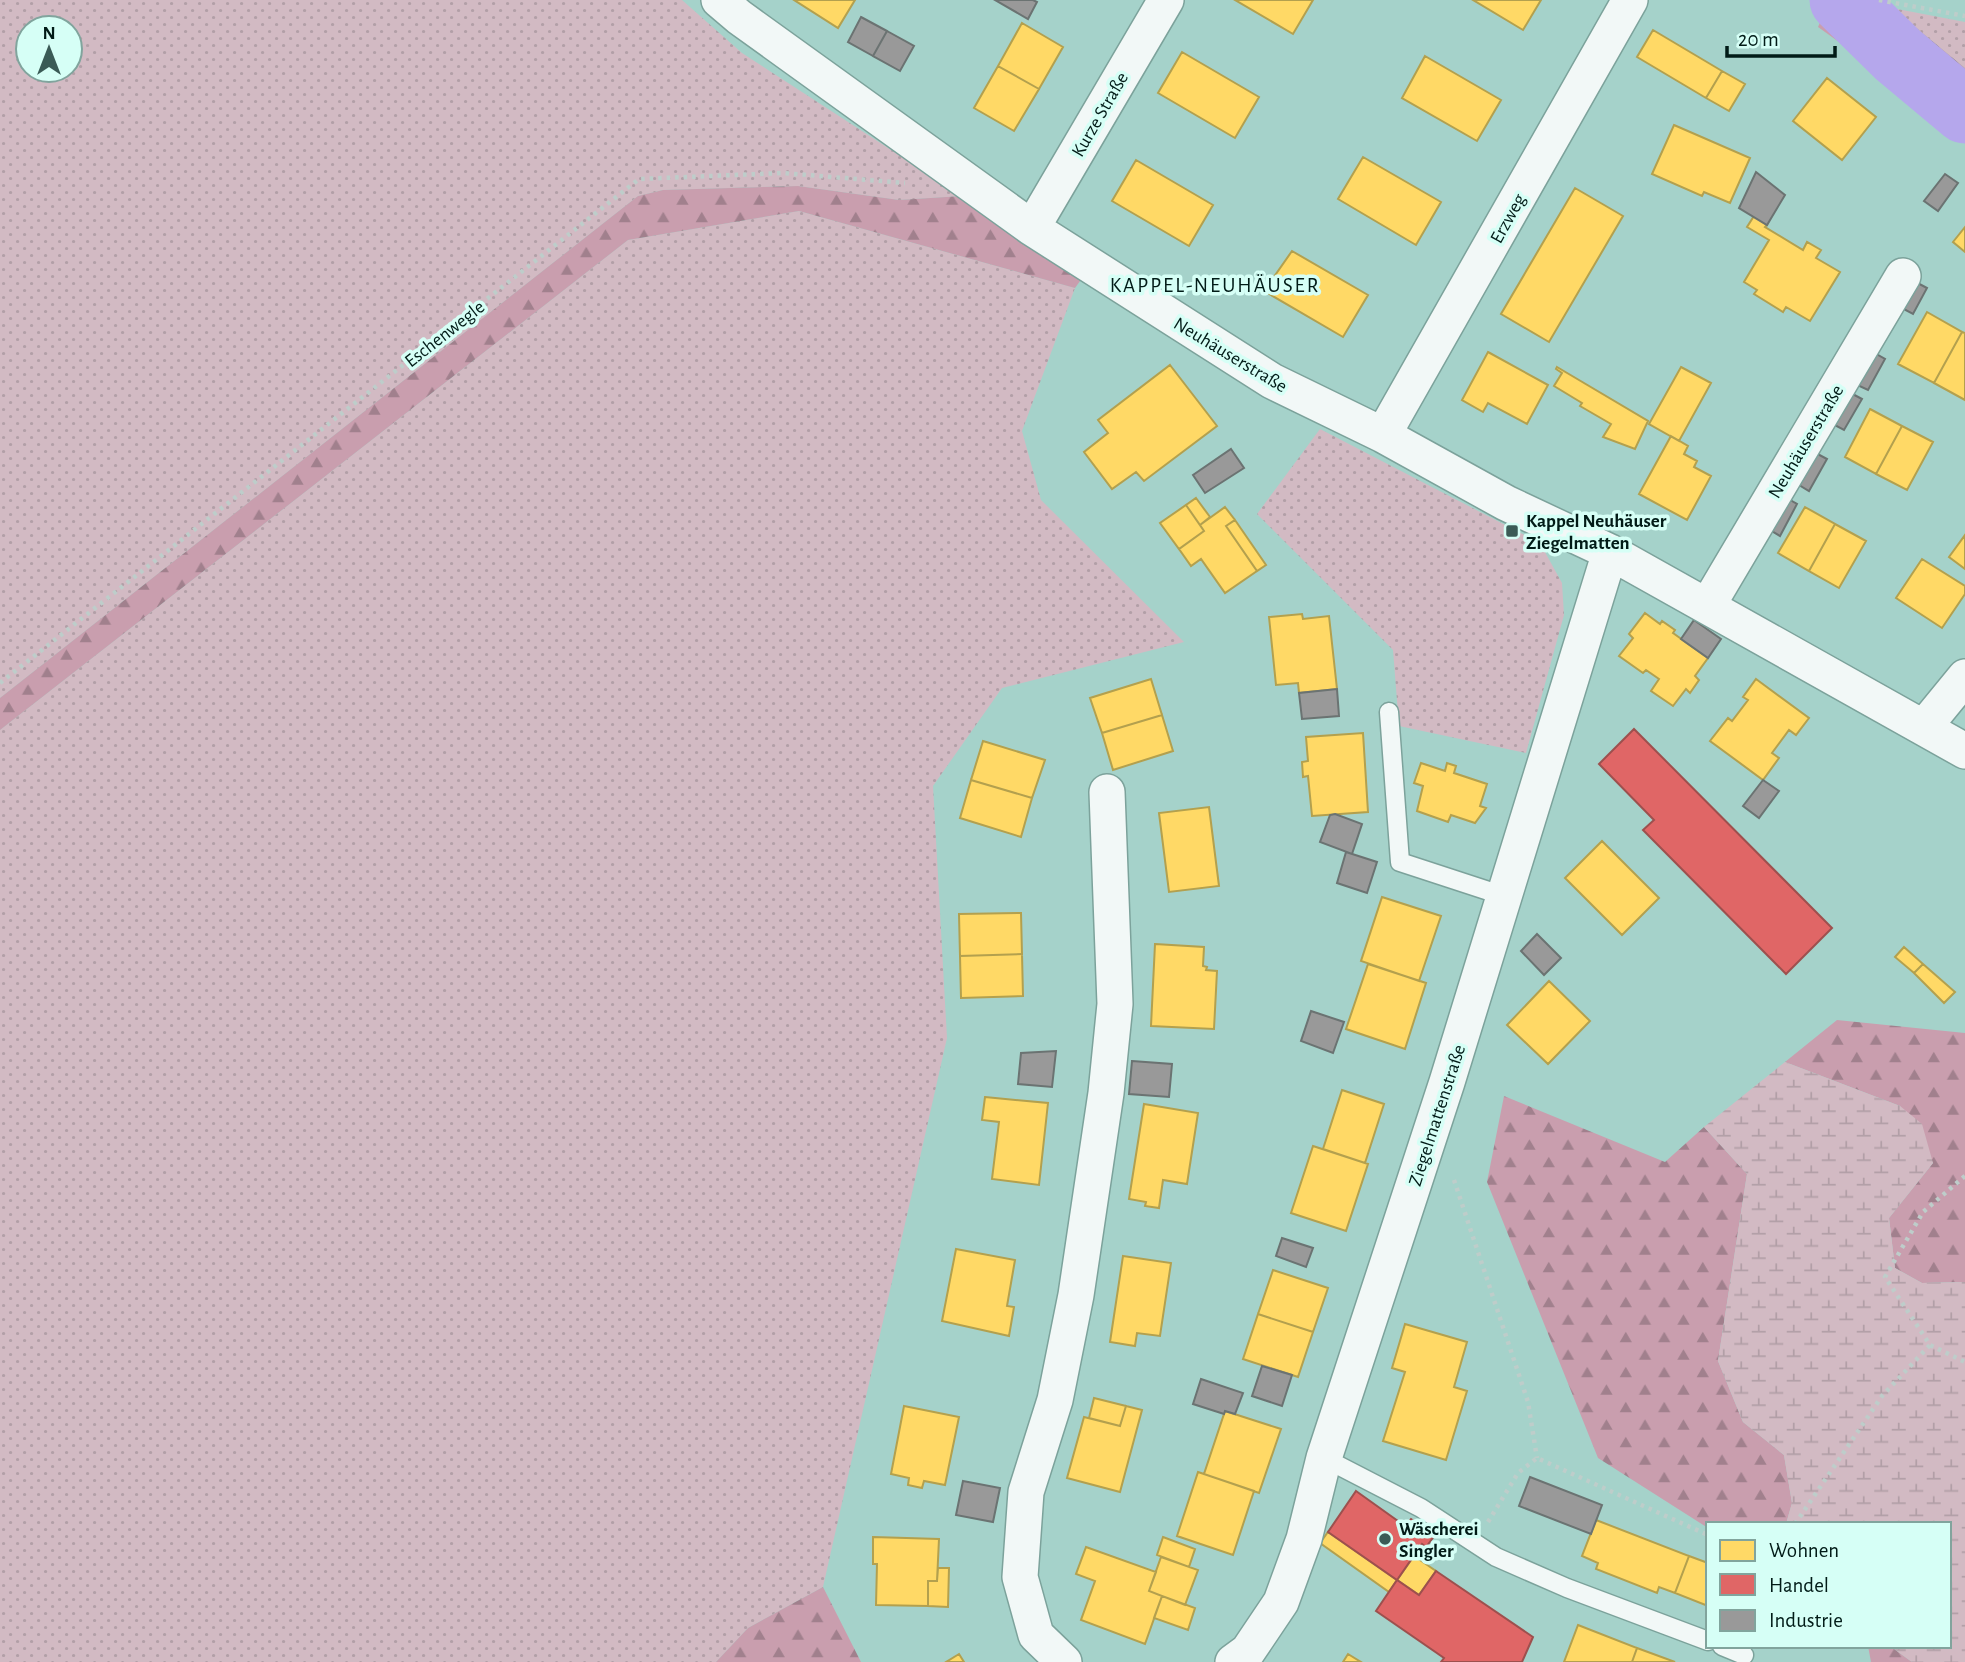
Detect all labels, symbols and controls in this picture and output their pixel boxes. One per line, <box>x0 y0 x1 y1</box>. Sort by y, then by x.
north arrow <box>14 14 84 84</box>
scale bar <box>1727 14 1836 58</box>
text: N <box>42 24 56 43</box>
text: 20 m <box>1738 29 1779 50</box>
street label: Kurze Straße <box>1069 69 1132 160</box>
street label: Erzweg <box>1487 190 1530 247</box>
district label: KAPPEL-NEUHÄUSER <box>1110 274 1320 296</box>
street label: Eschenwegle <box>401 297 488 371</box>
street label: Neuhäuserstraße <box>1170 314 1290 396</box>
street label: Neuhäuserstraße <box>1765 382 1847 502</box>
place label: Kappel Neuhäuser Ziegelmatten <box>1526 512 1667 553</box>
marker: Kappel Neuhäuser Ziegelmatten <box>1504 523 1520 539</box>
street label: Ziegelmattenstraße <box>1406 1042 1469 1188</box>
place label: Wäscherei Singler <box>1399 1520 1478 1561</box>
legend <box>1706 1522 1951 1648</box>
marker: Wäscherei Singler <box>1377 1531 1393 1547</box>
text: Wohnen <box>1769 1540 1839 1561</box>
text: Handel <box>1769 1575 1829 1596</box>
text: Industrie <box>1769 1610 1843 1631</box>

